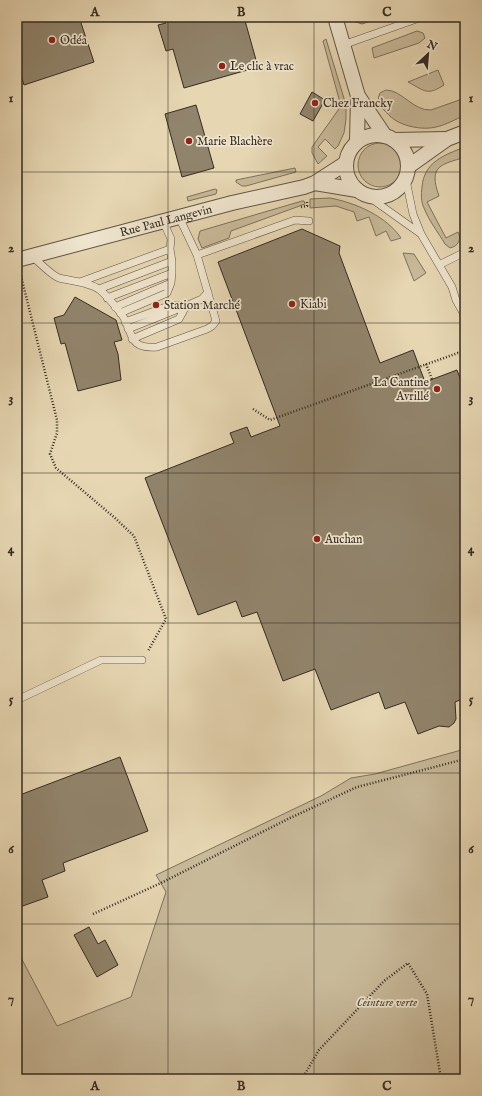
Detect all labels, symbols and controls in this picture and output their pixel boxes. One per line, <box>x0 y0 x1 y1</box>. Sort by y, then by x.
text: A <box>90 4 101 21</box>
text: B <box>237 4 246 21</box>
text: C <box>382 4 392 21</box>
place label: Odéa <box>60 33 88 48</box>
north arrow <box>408 34 448 74</box>
marker: Odéa <box>47 35 57 45</box>
text: N <box>424 37 440 54</box>
place label: Le clic à vrac <box>230 59 294 74</box>
marker: Le clic à vrac <box>217 61 227 71</box>
text: 1 <box>9 90 14 107</box>
text: 1 <box>469 90 474 107</box>
place label: Chez Francky <box>323 96 393 111</box>
marker: Chez Francky <box>310 98 320 108</box>
place label: Marie Blachère <box>197 134 273 149</box>
marker: Marie Blachère <box>184 136 194 146</box>
street label: Rue Paul Langevin <box>118 201 214 240</box>
text: 2 <box>8 240 14 257</box>
text: 2 <box>468 240 474 257</box>
place label: Kiabi <box>300 297 327 312</box>
place label: Station Marché <box>164 298 241 313</box>
marker: Kiabi <box>287 299 297 309</box>
marker: Station Marché <box>151 300 161 310</box>
place label: La Cantine Avrillé <box>373 375 429 404</box>
marker: La Cantine Avrillé <box>432 384 442 394</box>
text: 3 <box>9 390 14 407</box>
text: 3 <box>469 390 474 407</box>
place label: Auchan <box>324 532 363 547</box>
marker: Auchan <box>312 534 322 544</box>
text: 4 <box>8 541 15 558</box>
text: 4 <box>468 541 475 558</box>
text: 5 <box>9 691 14 708</box>
text: 5 <box>469 691 474 708</box>
text: 6 <box>8 841 14 858</box>
text: 6 <box>468 841 474 858</box>
text: 7 <box>8 991 14 1008</box>
text: 7 <box>468 991 474 1008</box>
park label: Ceinture verte <box>357 995 417 1010</box>
text: A <box>90 1078 101 1095</box>
text: B <box>237 1078 246 1095</box>
text: C <box>382 1078 392 1095</box>

